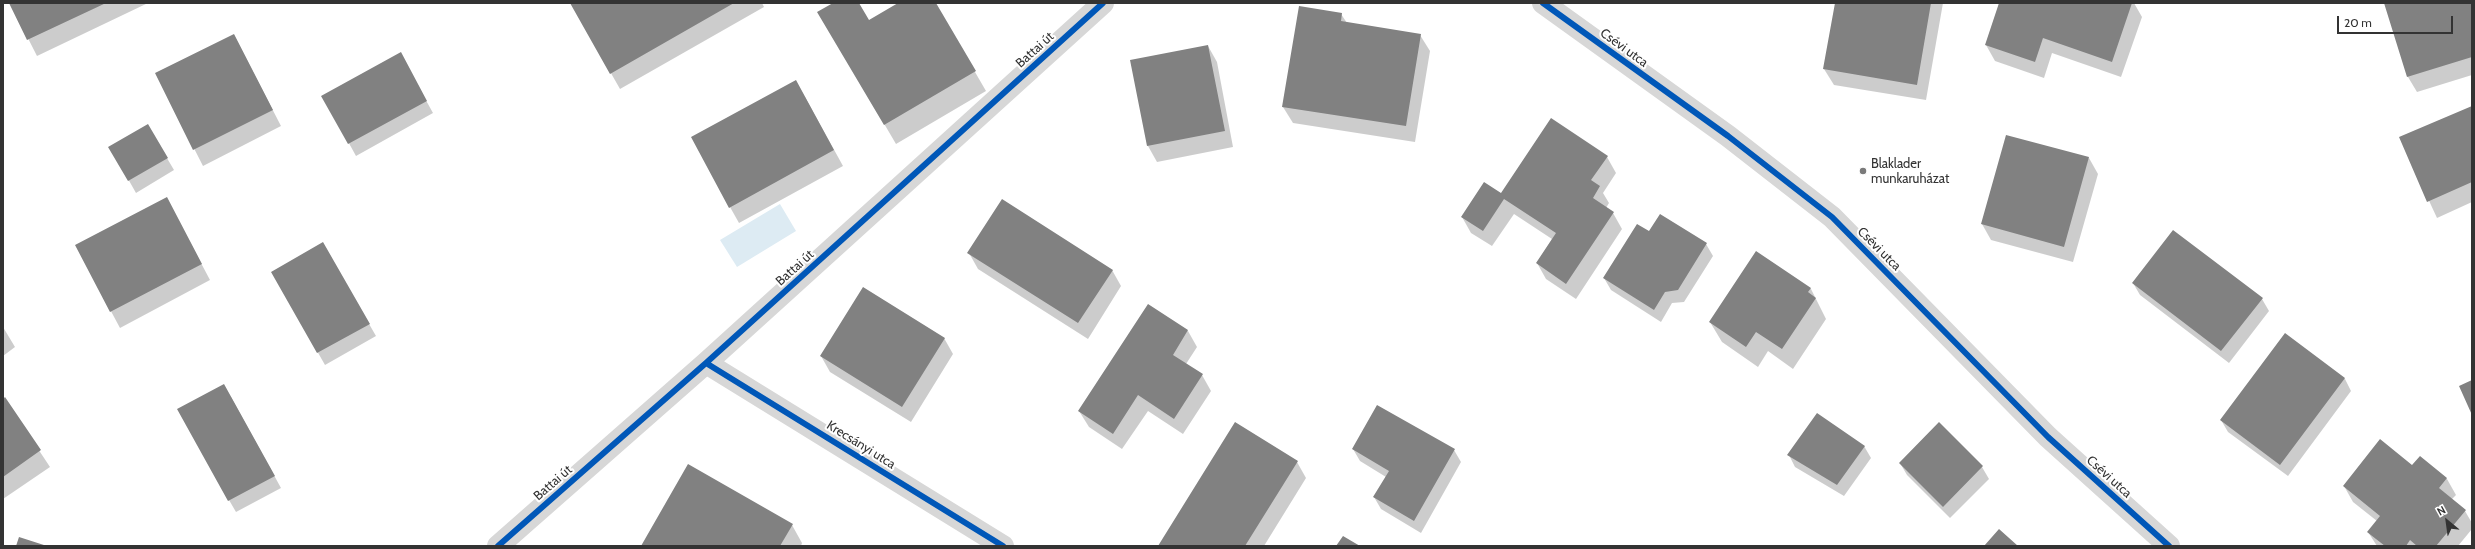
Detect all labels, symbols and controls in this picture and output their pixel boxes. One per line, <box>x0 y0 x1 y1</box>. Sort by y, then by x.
scale bar <box>2339 8 2455 34</box>
text: 20 m <box>2344 15 2372 30</box>
street label: Csévi utca <box>1597 25 1651 71</box>
street label: Battai út <box>1013 29 1057 71</box>
place label: Blaklader munkaruházat <box>1871 156 1949 187</box>
marker: Blaklader munkaruházat <box>1858 166 1868 176</box>
street label: Csévi utca <box>1854 224 1904 274</box>
street label: Battai út <box>773 247 817 289</box>
street label: Krecsányi utca <box>824 418 898 472</box>
street label: Csévi utca <box>2083 453 2135 501</box>
street label: Battai út <box>531 462 575 504</box>
north arrow <box>2427 501 2467 541</box>
text: N <box>2434 502 2448 519</box>

